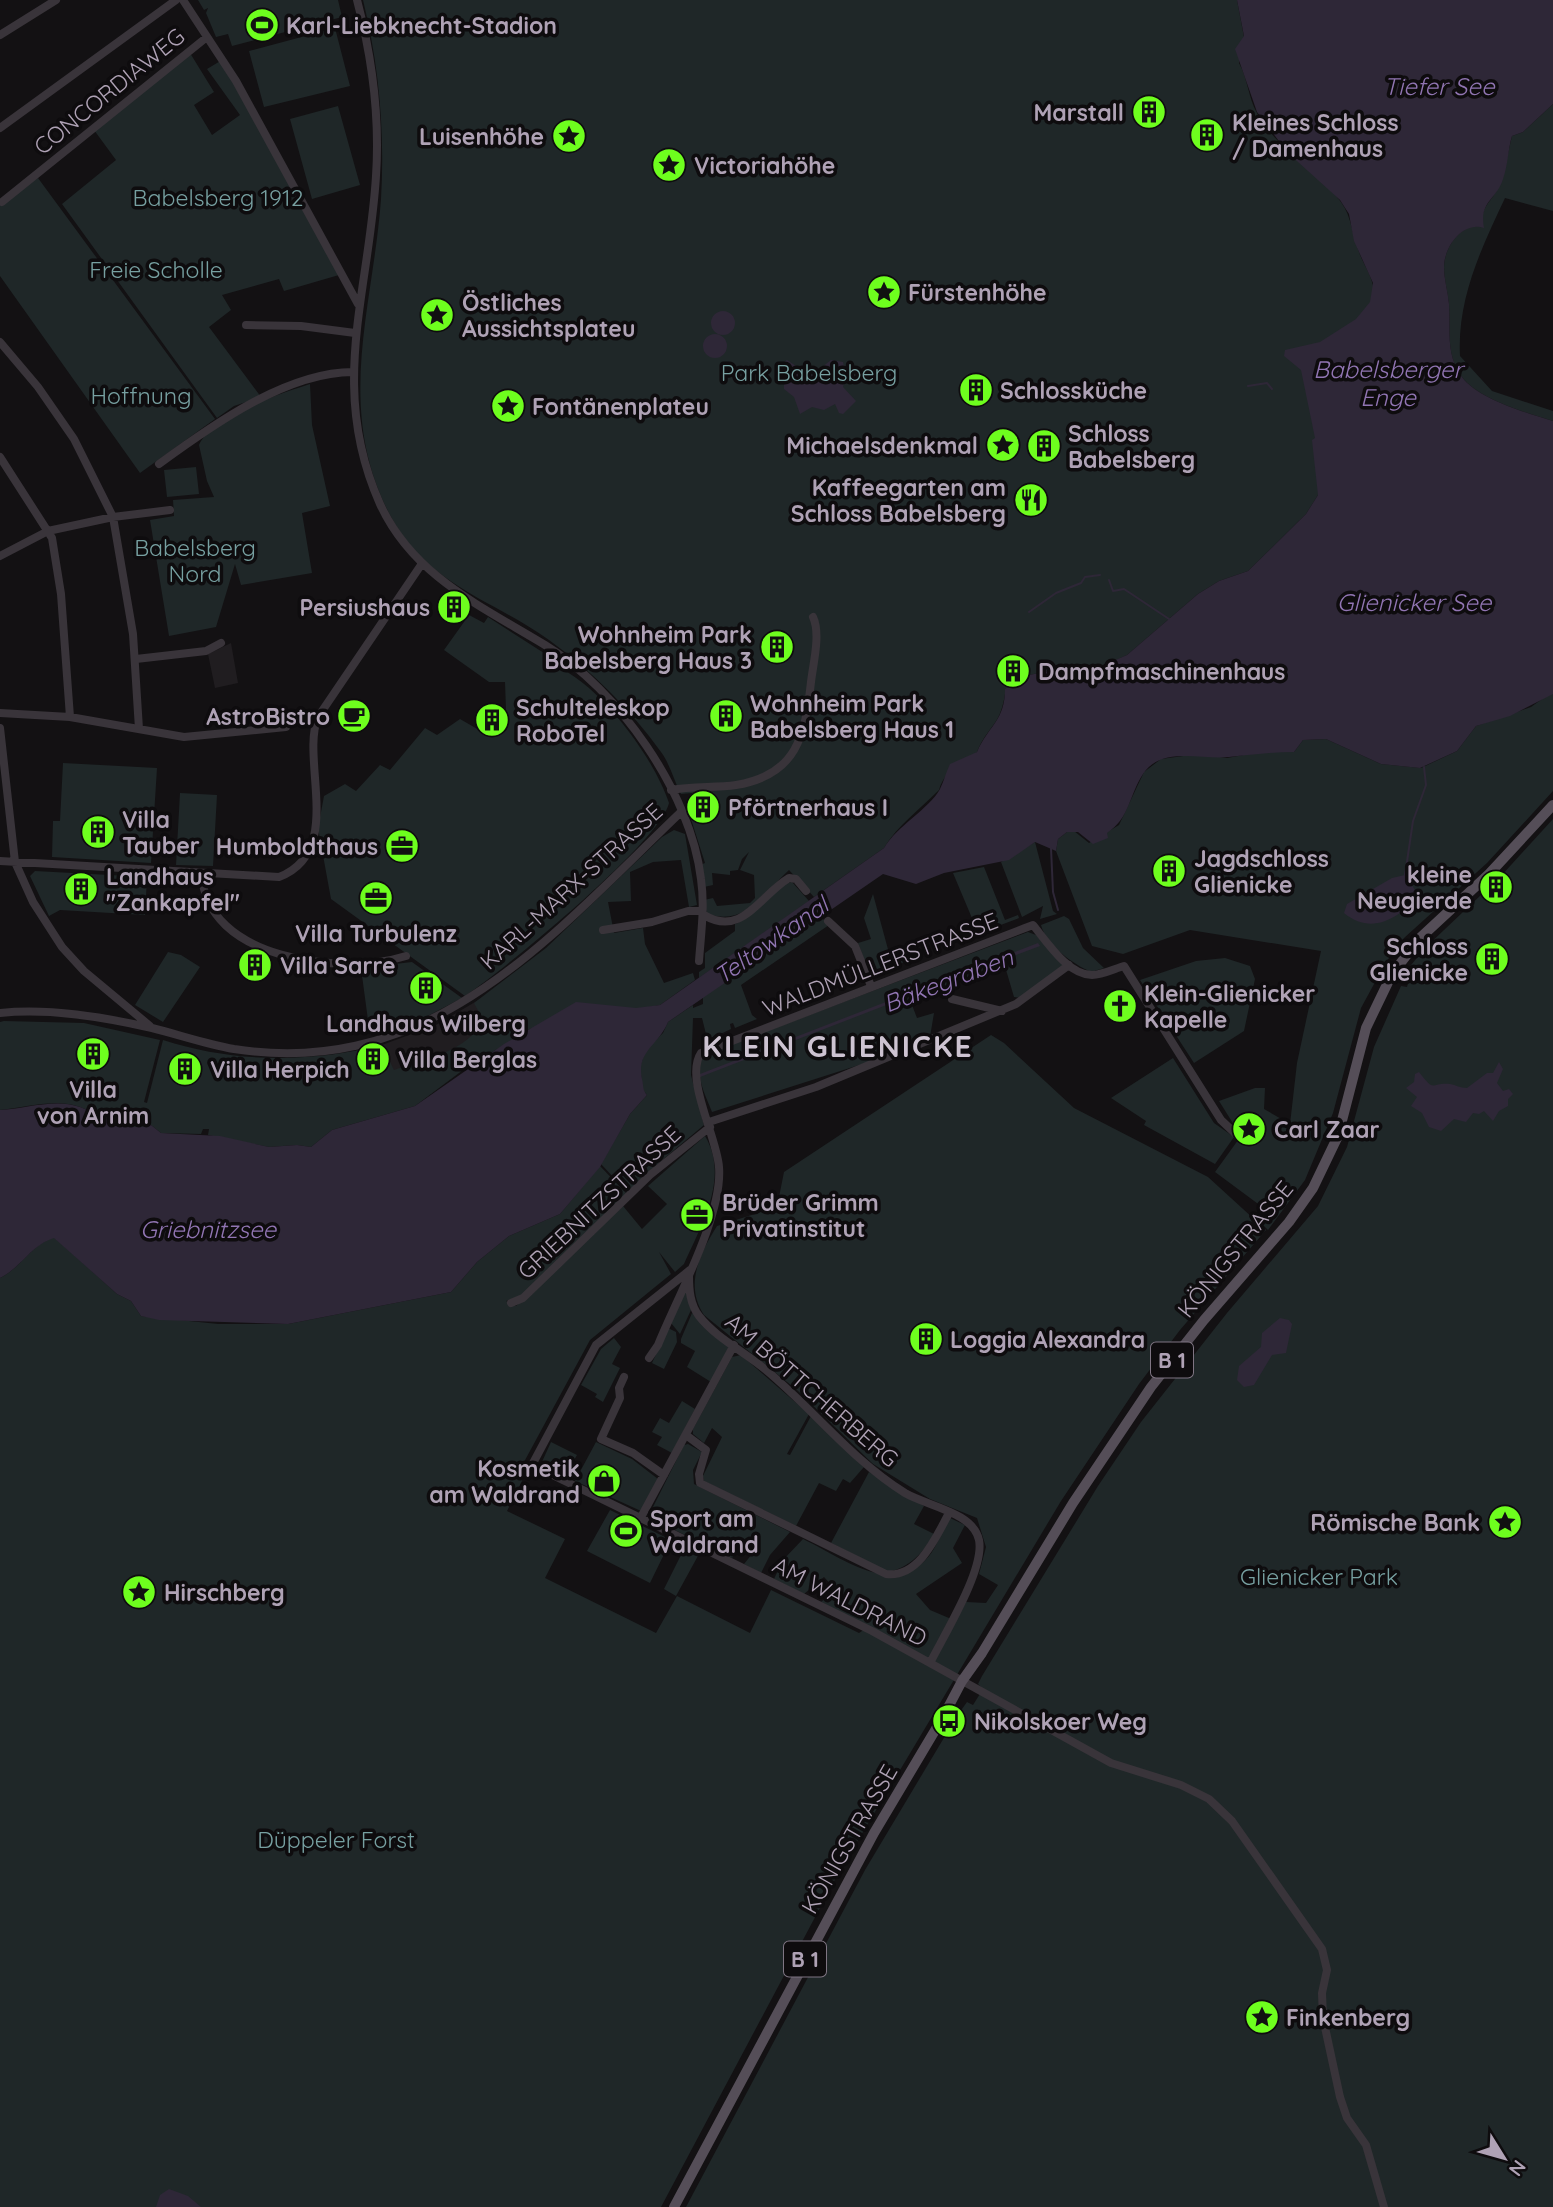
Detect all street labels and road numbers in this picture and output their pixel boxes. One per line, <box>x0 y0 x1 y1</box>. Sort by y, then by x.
street label: CONCORDIAWEG <box>28 21 190 161</box>
street label: KARL-MARX-STRASSE <box>474 797 668 975</box>
street label: WALDMÜLLERSTRASSE <box>758 906 1002 1022</box>
street label: GRIEBNITZSTRASSE <box>511 1119 687 1285</box>
street label: KÖNIGSTRASSE <box>1171 1175 1299 1323</box>
street label: AM BÖTTCHERBERG <box>719 1307 905 1473</box>
road number: B 1 <box>1151 1342 1193 1378</box>
street label: AM WALDRAND <box>768 1550 932 1652</box>
street label: KÖNIGSTRASSE <box>795 1759 903 1919</box>
road number: B 1 <box>784 1941 826 1976</box>

